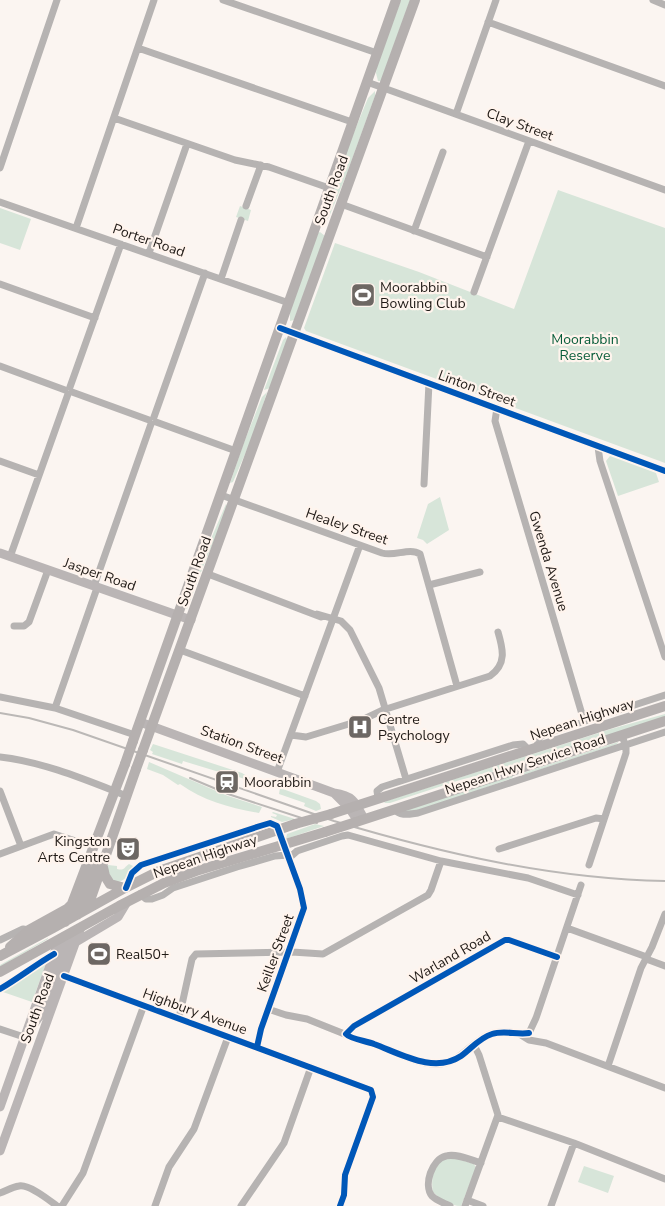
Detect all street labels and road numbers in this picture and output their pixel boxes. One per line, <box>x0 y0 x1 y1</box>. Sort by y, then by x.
street label: Clay Street <box>484 104 556 145</box>
street label: South Road <box>310 152 353 228</box>
street label: Porter Road <box>110 219 187 262</box>
street label: Linton Street <box>435 366 518 411</box>
street label: Healey Street <box>303 503 391 549</box>
street label: Gwenda Avenue <box>524 509 573 614</box>
street label: South Road <box>173 533 216 609</box>
street label: Jasper Road <box>60 553 139 596</box>
street label: Nepean Highway <box>528 693 637 745</box>
street label: Station Street <box>198 721 286 768</box>
street label: Nepean Hwy Service Road <box>442 730 608 799</box>
street label: Nepean Highway <box>151 830 260 883</box>
street label: Keiller Street <box>253 911 298 995</box>
street label: Warland Road <box>406 926 494 988</box>
street label: South Road <box>16 970 59 1046</box>
street label: Highbury Avenue <box>140 984 250 1039</box>

